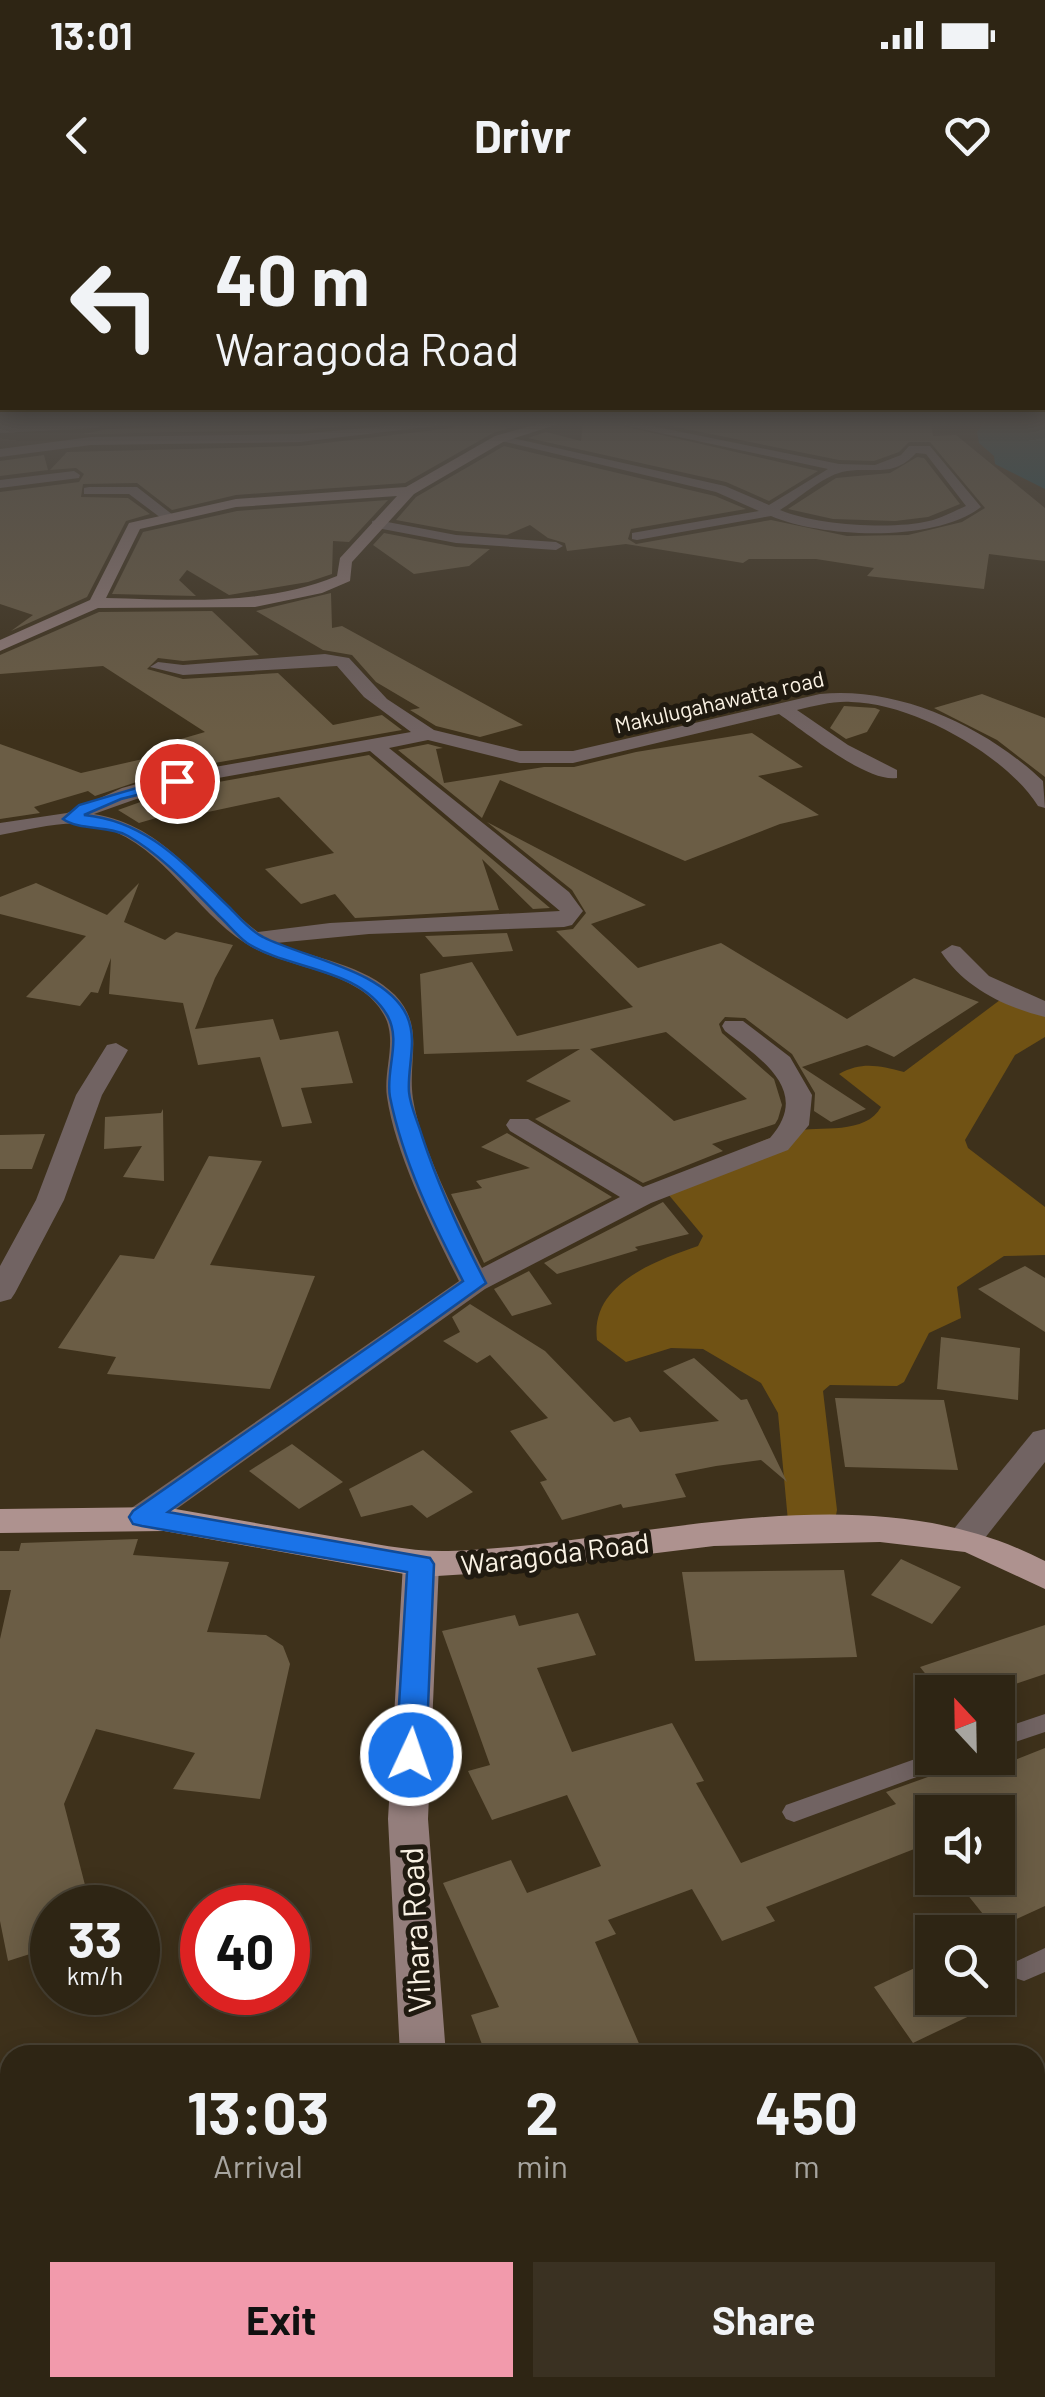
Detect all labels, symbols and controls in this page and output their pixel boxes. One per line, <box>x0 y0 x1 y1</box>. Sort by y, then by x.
text: 13:01 <box>50 12 133 58</box>
icon: back <box>50 108 105 163</box>
text: Drivr <box>474 108 571 162</box>
icon: heart <box>940 108 995 163</box>
text: 40 m <box>215 236 370 320</box>
icon: left <box>50 240 180 370</box>
text: Waragoda Road <box>215 321 519 375</box>
street label: Makulugahawatta road <box>612 664 826 738</box>
pin <box>135 739 220 824</box>
icon: arrive <box>150 754 205 809</box>
street label: Waragoda Road <box>459 1525 651 1581</box>
north arrow <box>915 1675 1015 1775</box>
map controls <box>915 1675 1015 2015</box>
position arrow <box>359 1703 463 1807</box>
button: sound <box>915 1795 1015 1895</box>
street label: Vihara Road <box>391 1846 437 2014</box>
speed limit sign: 40 <box>180 1885 310 2015</box>
text: 33 <box>68 1908 122 1968</box>
button: search <box>915 1915 1015 2015</box>
text: km/h <box>67 1960 123 1990</box>
text: 13:03 <box>187 2075 329 2147</box>
text: 2 <box>525 2075 559 2147</box>
text: 450 <box>755 2075 858 2147</box>
text: Arrival <box>213 2146 303 2184</box>
text: min <box>516 2146 568 2184</box>
text: m <box>793 2146 820 2184</box>
button: Exit <box>50 2262 513 2377</box>
button: Share <box>533 2262 995 2377</box>

